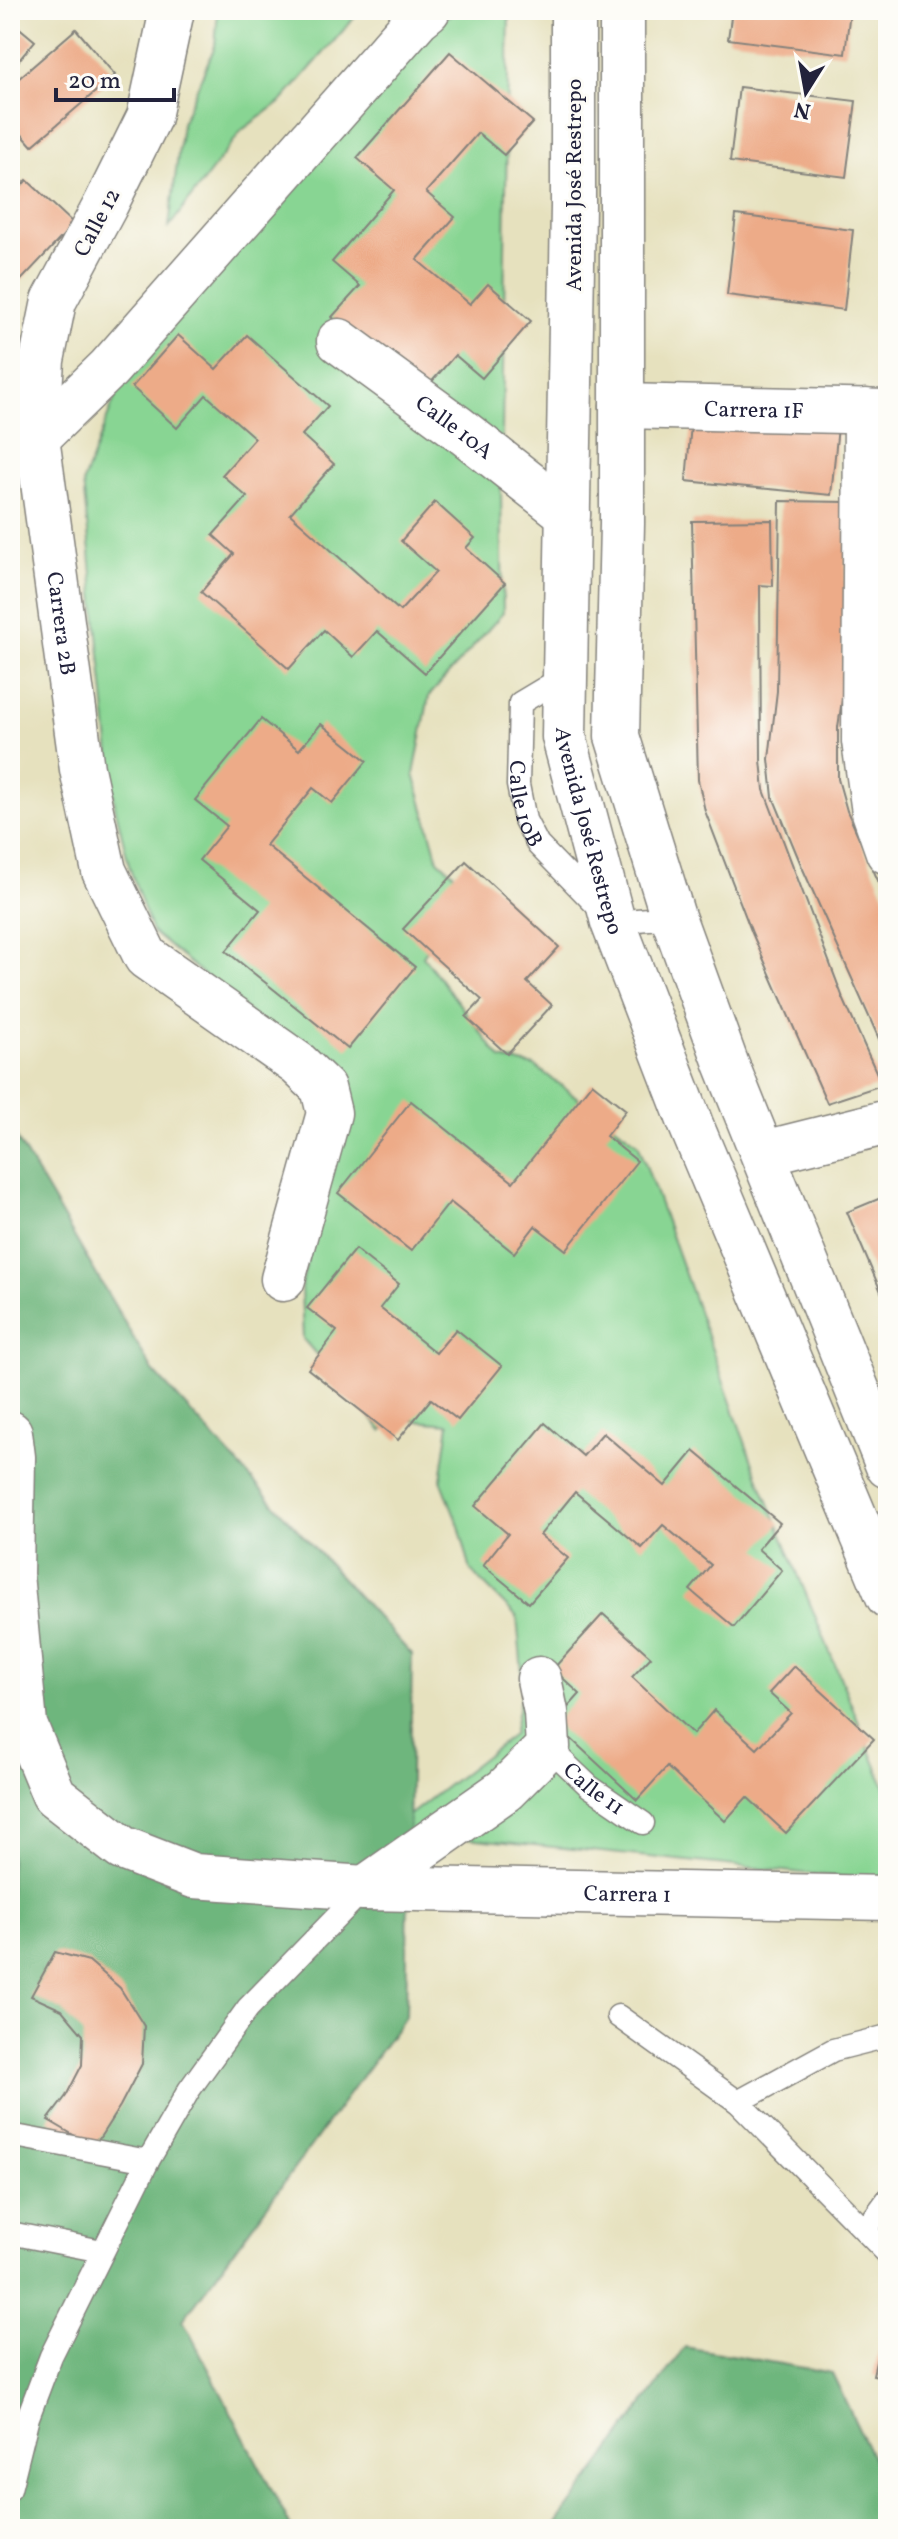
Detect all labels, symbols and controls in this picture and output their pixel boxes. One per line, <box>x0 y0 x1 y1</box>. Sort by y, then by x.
scale bar <box>56 52 174 102</box>
north arrow <box>766 52 846 132</box>
text: 20 m <box>68 65 121 99</box>
street label: Avenida José Restrepo <box>560 79 591 291</box>
text: N <box>792 92 813 126</box>
street label: Calle 12 <box>67 183 129 263</box>
street label: Calle 10A <box>408 389 499 468</box>
street label: Carrera 1F <box>704 395 804 428</box>
street label: Carrera 2B <box>37 570 82 678</box>
street label: Avenida José Restrepo <box>546 727 629 940</box>
street label: Calle 10B <box>500 760 550 853</box>
street label: Calle 11 <box>555 1756 630 1824</box>
street label: Carrera 1 <box>583 1879 671 1912</box>

